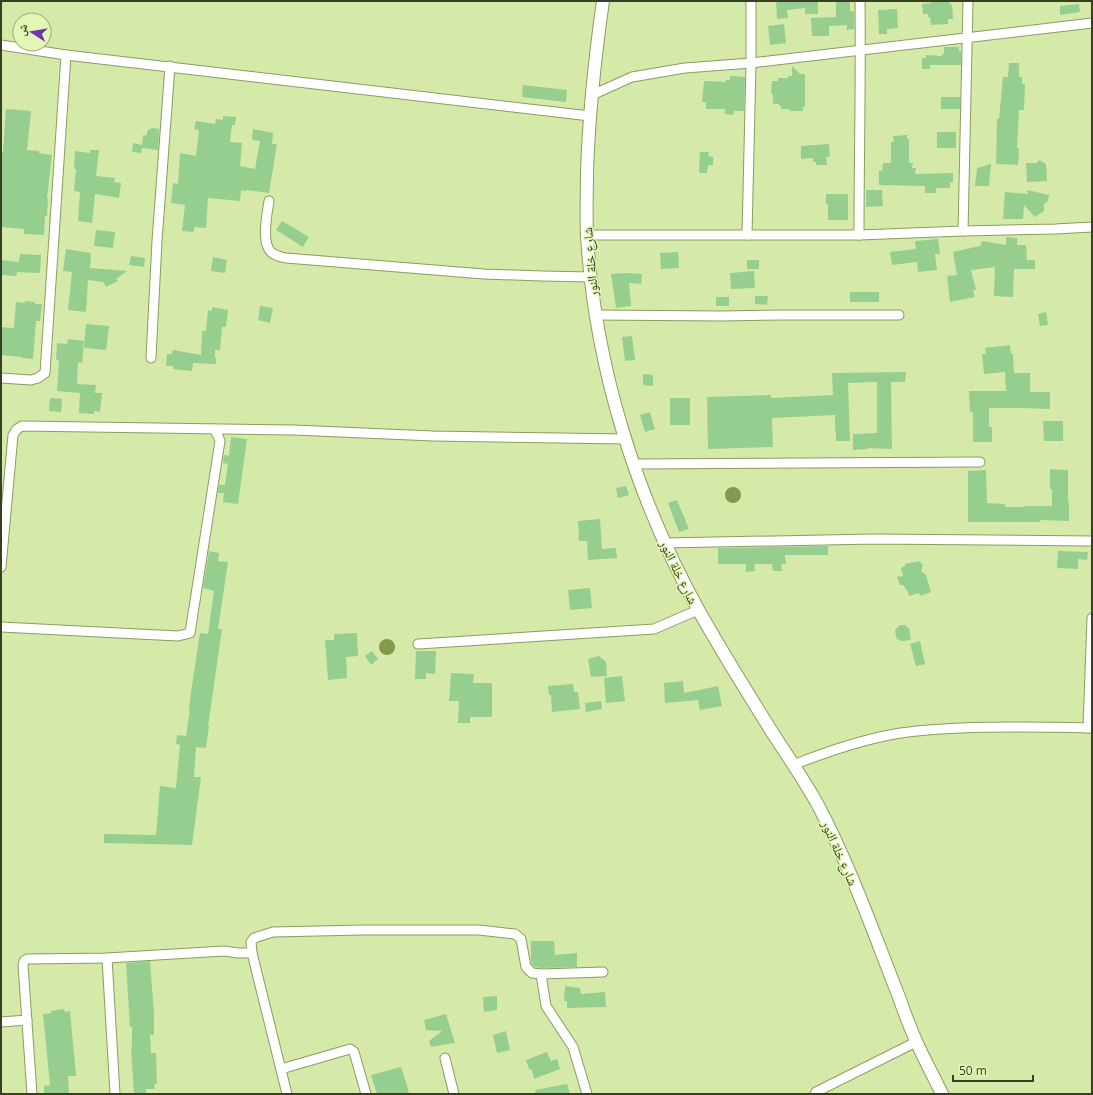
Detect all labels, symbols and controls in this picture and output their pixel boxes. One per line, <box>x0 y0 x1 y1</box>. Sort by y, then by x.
north arrow <box>12 12 52 52</box>
text: ش <box>13 22 31 37</box>
street label: شارع خلة النور <box>578 226 603 298</box>
street label: شارع خلة النور <box>654 536 702 608</box>
street label: شارع خلة النور <box>816 817 862 889</box>
scale bar <box>953 1057 1033 1083</box>
text: 50 m <box>959 1062 987 1079</box>

